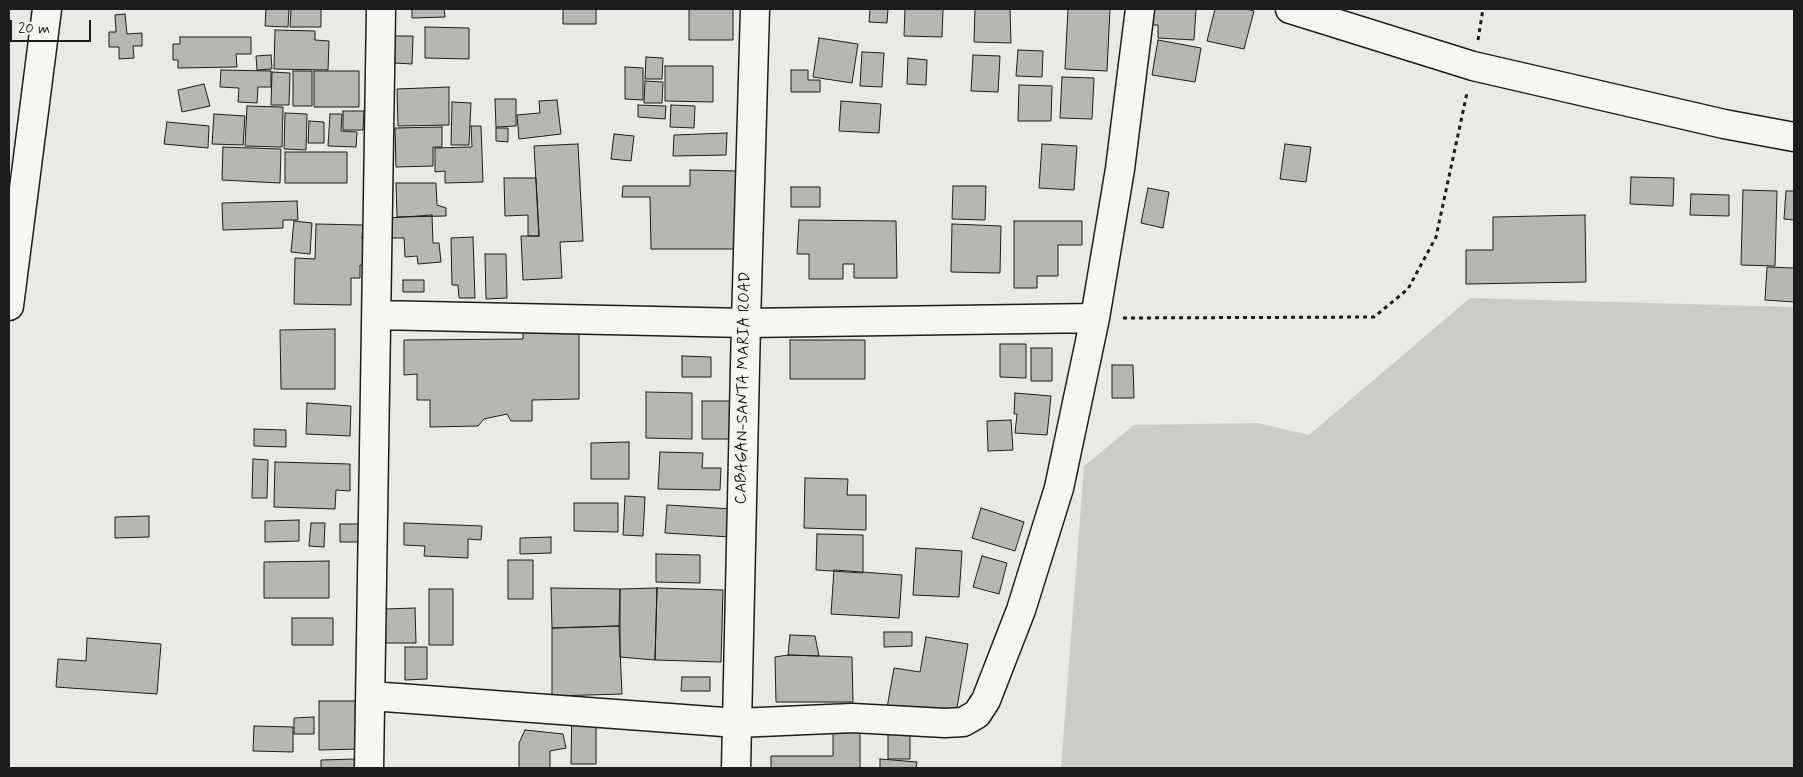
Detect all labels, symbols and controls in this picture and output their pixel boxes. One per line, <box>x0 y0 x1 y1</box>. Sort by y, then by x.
scale bar <box>12 10 94 42</box>
text: 20 m <box>18 19 50 39</box>
street label: CABAGAN-SANTA MARIA ROAD <box>732 271 756 505</box>

